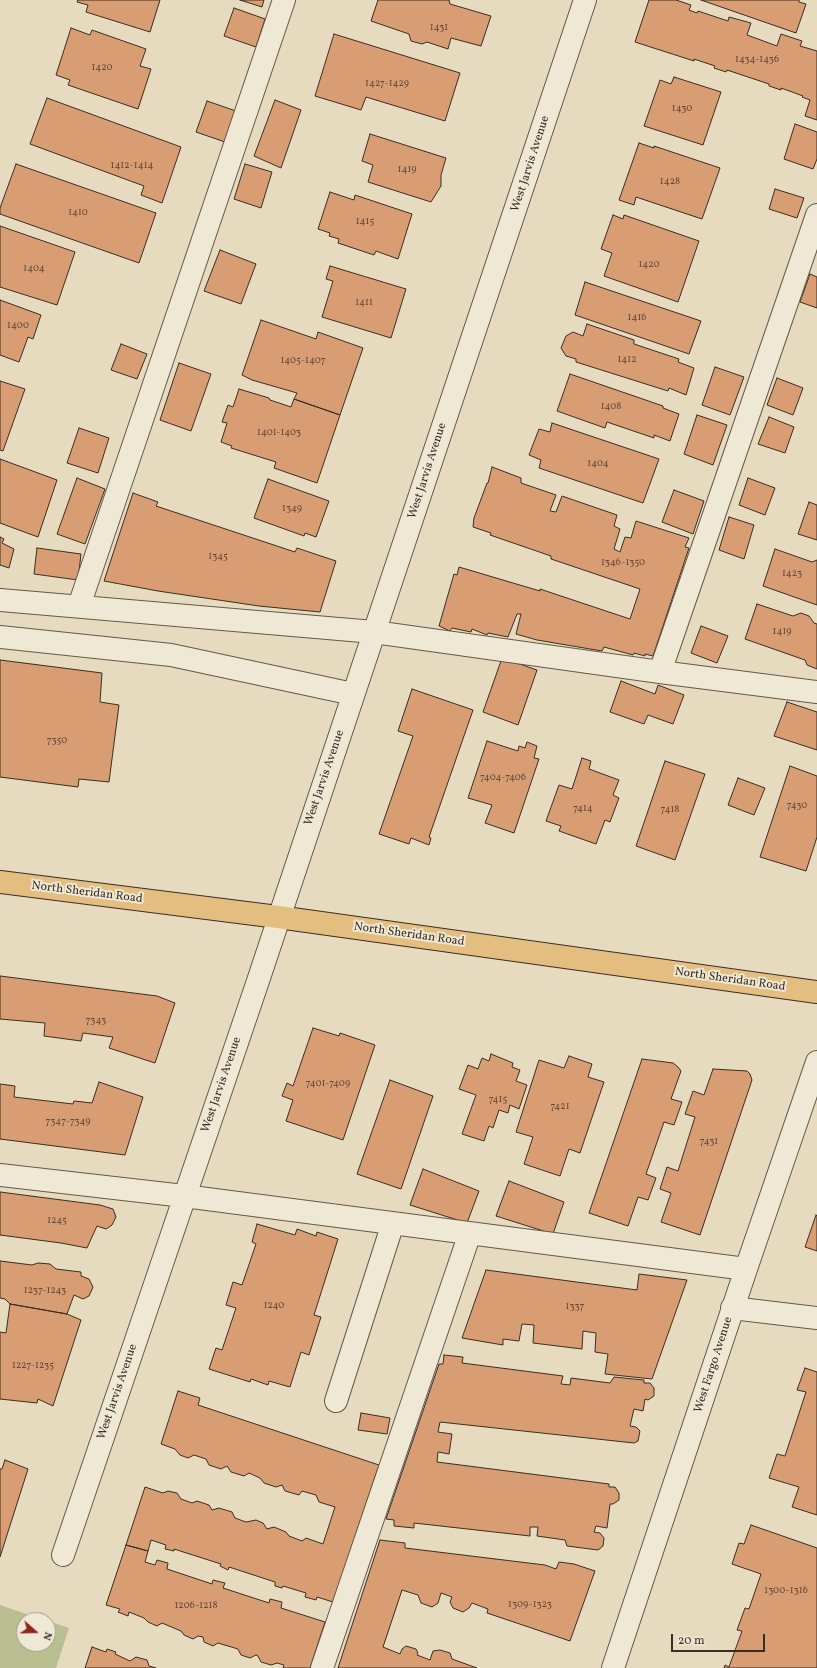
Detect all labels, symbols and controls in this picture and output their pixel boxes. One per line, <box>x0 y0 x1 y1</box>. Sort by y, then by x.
house number: 1431 <box>430 22 448 34</box>
house number: 1434-1436 <box>735 54 779 66</box>
house number: 1420 <box>91 62 113 74</box>
house number: 1427-1429 <box>365 78 409 90</box>
house number: 1430 <box>672 103 692 115</box>
street label: West Jarvis Avenue <box>509 114 553 214</box>
house number: 1412-1414 <box>111 160 153 172</box>
house number: 1419 <box>398 164 416 176</box>
house number: 1428 <box>660 176 680 188</box>
house number: 1410 <box>68 207 88 219</box>
house number: 1415 <box>356 216 374 228</box>
house number: 1420 <box>638 259 660 271</box>
house number: 1404 <box>23 263 45 275</box>
house number: 1411 <box>355 297 373 309</box>
house number: 1416 <box>628 312 646 324</box>
house number: 1400 <box>7 320 29 332</box>
house number: 1412 <box>617 354 637 366</box>
house number: 1405-1407 <box>280 355 326 367</box>
house number: 1408 <box>601 401 621 413</box>
street label: West Jarvis Avenue <box>406 421 450 521</box>
house number: 1401-1403 <box>257 427 301 439</box>
house number: 1404 <box>587 458 609 470</box>
house number: 1349 <box>282 503 302 515</box>
house number: 1345 <box>208 551 228 563</box>
house number: 1346-1350 <box>601 557 645 569</box>
house number: 1423 <box>782 568 802 580</box>
house number: 1419 <box>773 626 791 638</box>
street label: West Jarvis Avenue <box>302 728 348 828</box>
house number: 7350 <box>47 735 67 747</box>
house number: 7404-7406 <box>480 772 526 784</box>
house number: 7430 <box>787 800 807 812</box>
house number: 7414 <box>573 803 593 815</box>
house number: 7418 <box>661 804 679 816</box>
street label: North Sheridan Road <box>31 879 143 907</box>
street label: North Sheridan Road <box>353 920 465 950</box>
street label: North Sheridan Road <box>674 965 786 995</box>
house number: 7343 <box>86 1015 106 1027</box>
street label: West Jarvis Avenue <box>199 1035 245 1135</box>
house number: 7401-7409 <box>306 1078 350 1090</box>
house number: 7415 <box>489 1094 507 1106</box>
house number: 7421 <box>550 1101 570 1113</box>
house number: 7347-7349 <box>46 1116 90 1128</box>
house number: 7431 <box>700 1136 718 1148</box>
house number: 1245 <box>47 1215 67 1227</box>
house number: 1237-1243 <box>24 1285 66 1297</box>
house number: 1240 <box>264 1300 284 1312</box>
house number: 1337 <box>566 1301 584 1313</box>
street label: West Fargo Avenue <box>692 1315 736 1415</box>
street label: West Jarvis Avenue <box>95 1342 141 1442</box>
house number: 1227-1235 <box>12 1360 54 1372</box>
house number: 1300-1316 <box>764 1585 808 1597</box>
house number: 1309-1323 <box>508 1599 552 1611</box>
house number: 1206-1218 <box>174 1600 218 1612</box>
north arrow <box>16 1612 56 1652</box>
scale bar <box>673 1626 767 1652</box>
text: N <box>38 1630 55 1642</box>
text: 20 m <box>678 1633 705 1649</box>

